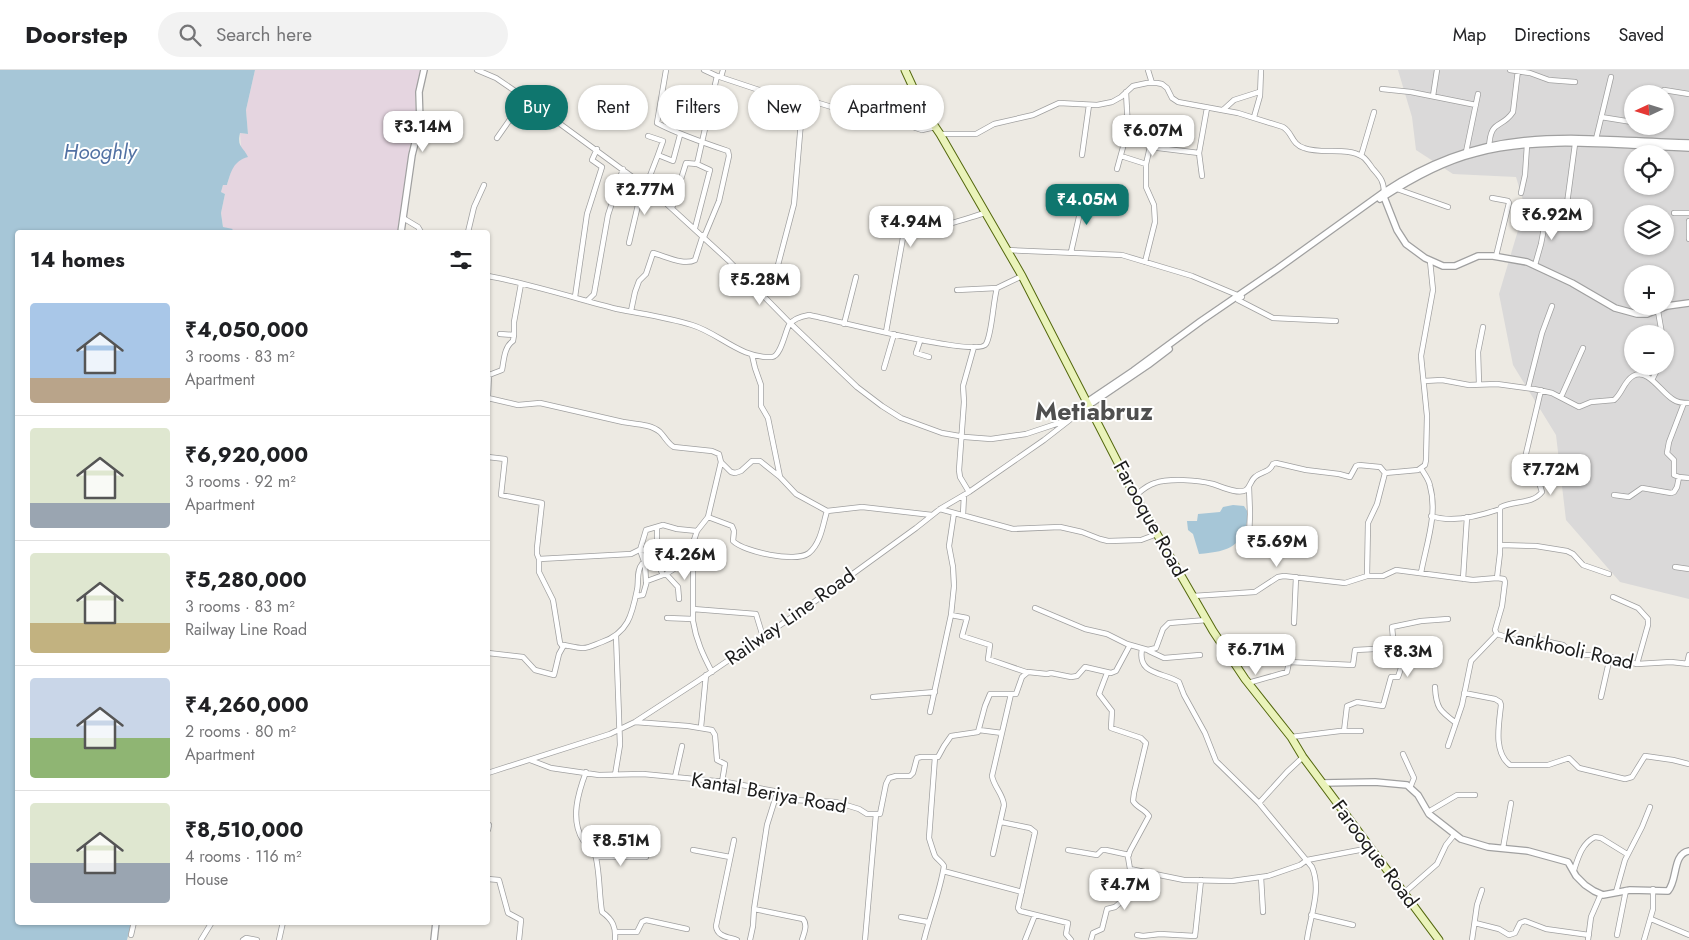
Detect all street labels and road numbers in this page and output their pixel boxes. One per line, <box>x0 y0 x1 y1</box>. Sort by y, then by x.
street label: Farooque Road <box>1106 456 1194 582</box>
street label: Railway Line Road <box>719 561 861 673</box>
street label: Kankhooli Road <box>1502 621 1636 677</box>
street label: Kantal Beriya Road <box>689 765 849 821</box>
street label: Farooque Road <box>1325 794 1425 914</box>

